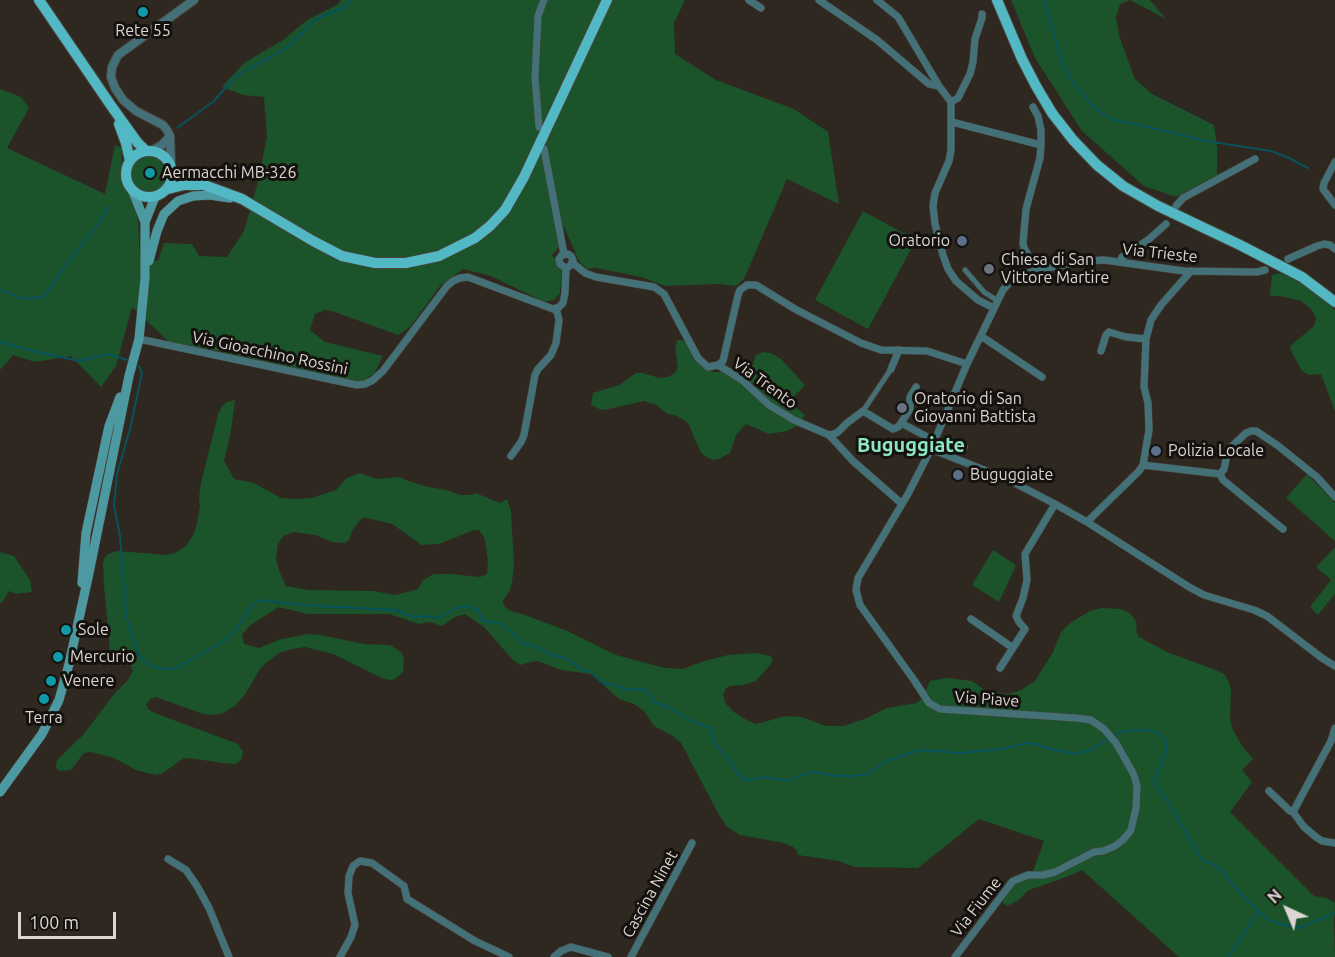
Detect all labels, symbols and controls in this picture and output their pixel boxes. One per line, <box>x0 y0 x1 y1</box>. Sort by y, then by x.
marker: Rete 55 <box>136 5 150 19</box>
place label: Rete 55 <box>115 21 171 41</box>
place label: Aermacchi MB-326 <box>162 163 297 183</box>
marker: Aermacchi MB-326 <box>143 166 157 180</box>
place label: Oratorio <box>888 231 950 251</box>
marker: Oratorio <box>955 234 969 248</box>
street label: Via Trieste <box>1121 240 1199 266</box>
place label: Chiesa di San Vittore Martire <box>1001 250 1109 288</box>
marker: Chiesa di San Vittore Martire <box>982 262 996 276</box>
street label: Via Gioacchino Rossini <box>190 327 350 379</box>
street label: Via Trento <box>729 353 801 413</box>
place label: Oratorio di San Giovanni Battista <box>914 389 1036 427</box>
marker: Oratorio di San Giovanni Battista <box>895 401 909 415</box>
district label: Buguggiate <box>857 433 965 457</box>
place label: Polizia Locale <box>1168 441 1264 461</box>
marker: Polizia Locale <box>1149 444 1163 458</box>
place label: Buguggiate <box>970 465 1053 485</box>
marker: Buguggiate <box>951 468 965 482</box>
place label: Sole <box>78 620 109 640</box>
marker: Sole <box>59 623 73 637</box>
place label: Mercurio <box>70 647 135 667</box>
marker: Mercurio <box>51 650 65 664</box>
place label: Venere <box>63 671 114 691</box>
marker: Venere <box>44 674 58 688</box>
street label: Via Piave <box>954 687 1020 711</box>
marker: Terra <box>37 692 51 706</box>
place label: Terra <box>25 708 63 728</box>
street label: Cascina Ninet <box>618 847 682 941</box>
street label: Via Fiume <box>947 873 1005 941</box>
north arrow <box>1257 879 1317 939</box>
text: N <box>1264 885 1285 907</box>
scale bar <box>21 900 118 938</box>
text: 100 m <box>29 912 79 932</box>

